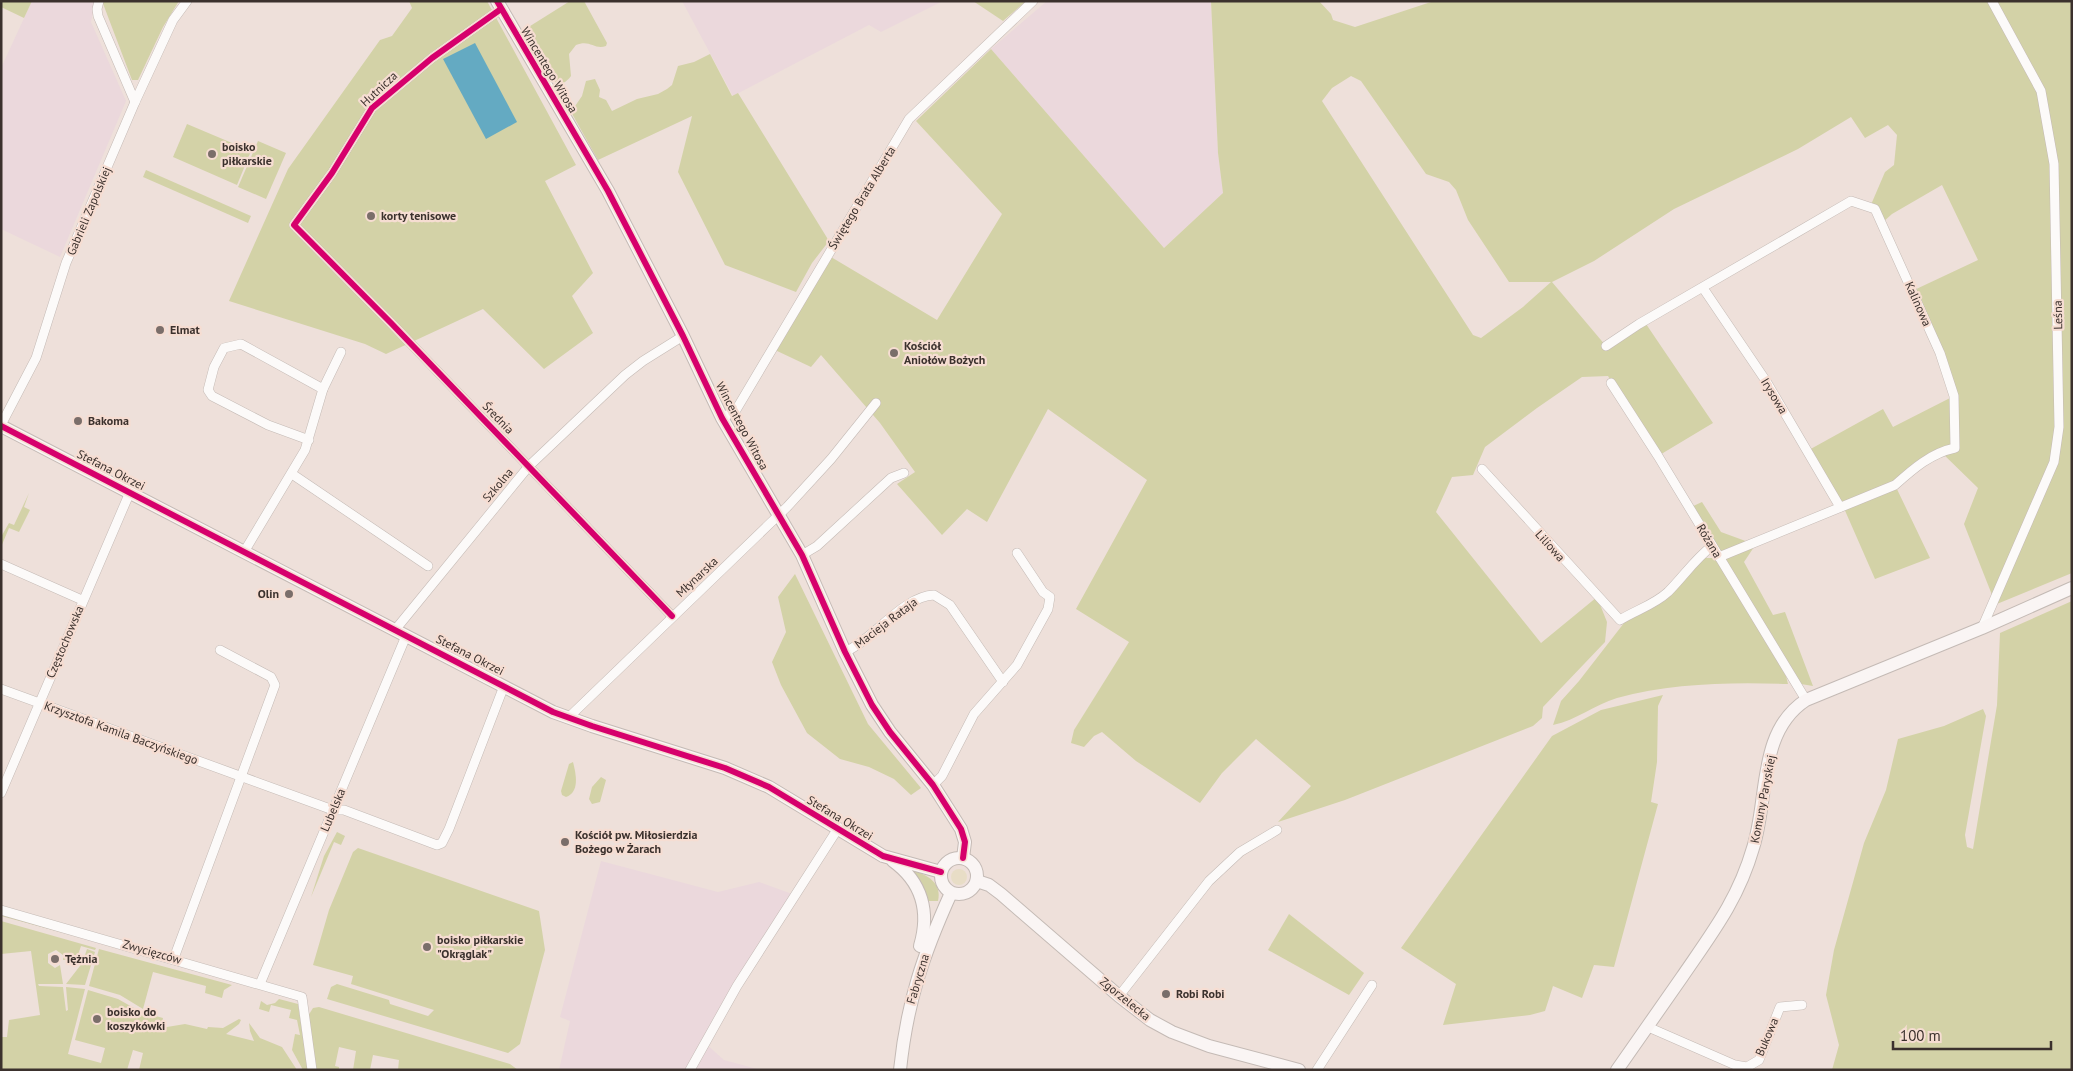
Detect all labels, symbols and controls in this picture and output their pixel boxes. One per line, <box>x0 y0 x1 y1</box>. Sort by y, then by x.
street label: Wincentego Witosa <box>518 24 581 116</box>
street label: Hutnicza <box>357 68 400 109</box>
place label: boisko piłkarskie <box>222 139 272 168</box>
street label: Świętego Brata Alberta <box>825 143 898 252</box>
marker: boisko piłkarskie <box>206 148 218 160</box>
street label: Gabrieli Zapolskiej <box>63 164 114 257</box>
place label: korty tenisowe <box>381 208 456 223</box>
marker: korty tenisowe <box>365 210 377 222</box>
street label: Kalinowa <box>1902 279 1935 328</box>
street label: Leśna <box>2050 300 2065 330</box>
place label: Elmat <box>170 322 200 337</box>
marker: Elmat <box>154 324 166 336</box>
place label: Kościół Aniołów Bożych <box>904 338 985 367</box>
marker: Kościół Aniołów Bożych <box>888 347 900 359</box>
street label: Irysowa <box>1758 375 1791 416</box>
street label: Wincentego Witosa <box>713 379 772 472</box>
street label: Średnia <box>480 399 517 437</box>
place label: Bakoma <box>88 413 129 428</box>
marker: Bakoma <box>72 415 84 427</box>
street label: Stefana Okrzei <box>75 446 148 493</box>
street label: Szkolna <box>479 465 516 505</box>
street label: Różana <box>1694 521 1725 560</box>
street label: Liliowa <box>1532 527 1568 565</box>
street label: Młynarska <box>673 553 721 600</box>
place label: Olin <box>258 586 279 601</box>
marker: Olin <box>283 588 295 600</box>
street label: Macieja Rataja <box>851 594 920 651</box>
street label: Częstochowska <box>43 603 87 680</box>
street label: Stefana Okrzei <box>434 631 507 678</box>
street label: Krzysztofa Kamila Baczyńskiego <box>42 698 200 767</box>
street label: Komuny Paryskiej <box>1747 754 1778 844</box>
street label: Lubelska <box>317 786 348 834</box>
street label: Stefana Okrzei <box>804 792 876 843</box>
place label: Kościół pw. Miłosierdzia Bożego w Żarach <box>575 827 698 856</box>
marker: Kościół pw. Miłosierdzia Bożego w Żarach <box>559 836 571 848</box>
place label: boisko piłkarskie "Okrąglak" <box>437 932 523 961</box>
street label: Zwycięzców <box>121 936 183 967</box>
marker: boisko piłkarskie "Okrąglak" <box>421 941 433 953</box>
place label: Tężnia <box>65 951 98 966</box>
street label: Fabryczna <box>903 952 932 1006</box>
marker: Tężnia <box>49 953 61 965</box>
street label: Zgorzelecka <box>1097 974 1154 1024</box>
place label: Robi Robi <box>1176 986 1225 1001</box>
marker: Robi Robi <box>1160 988 1172 1000</box>
place label: boisko do koszykówki <box>107 1004 165 1033</box>
marker: boisko do koszykówki <box>91 1013 103 1025</box>
street label: Bukowa <box>1752 1015 1781 1058</box>
scale bar <box>1893 1018 2050 1050</box>
text: 100 m <box>1900 1026 1941 1045</box>

